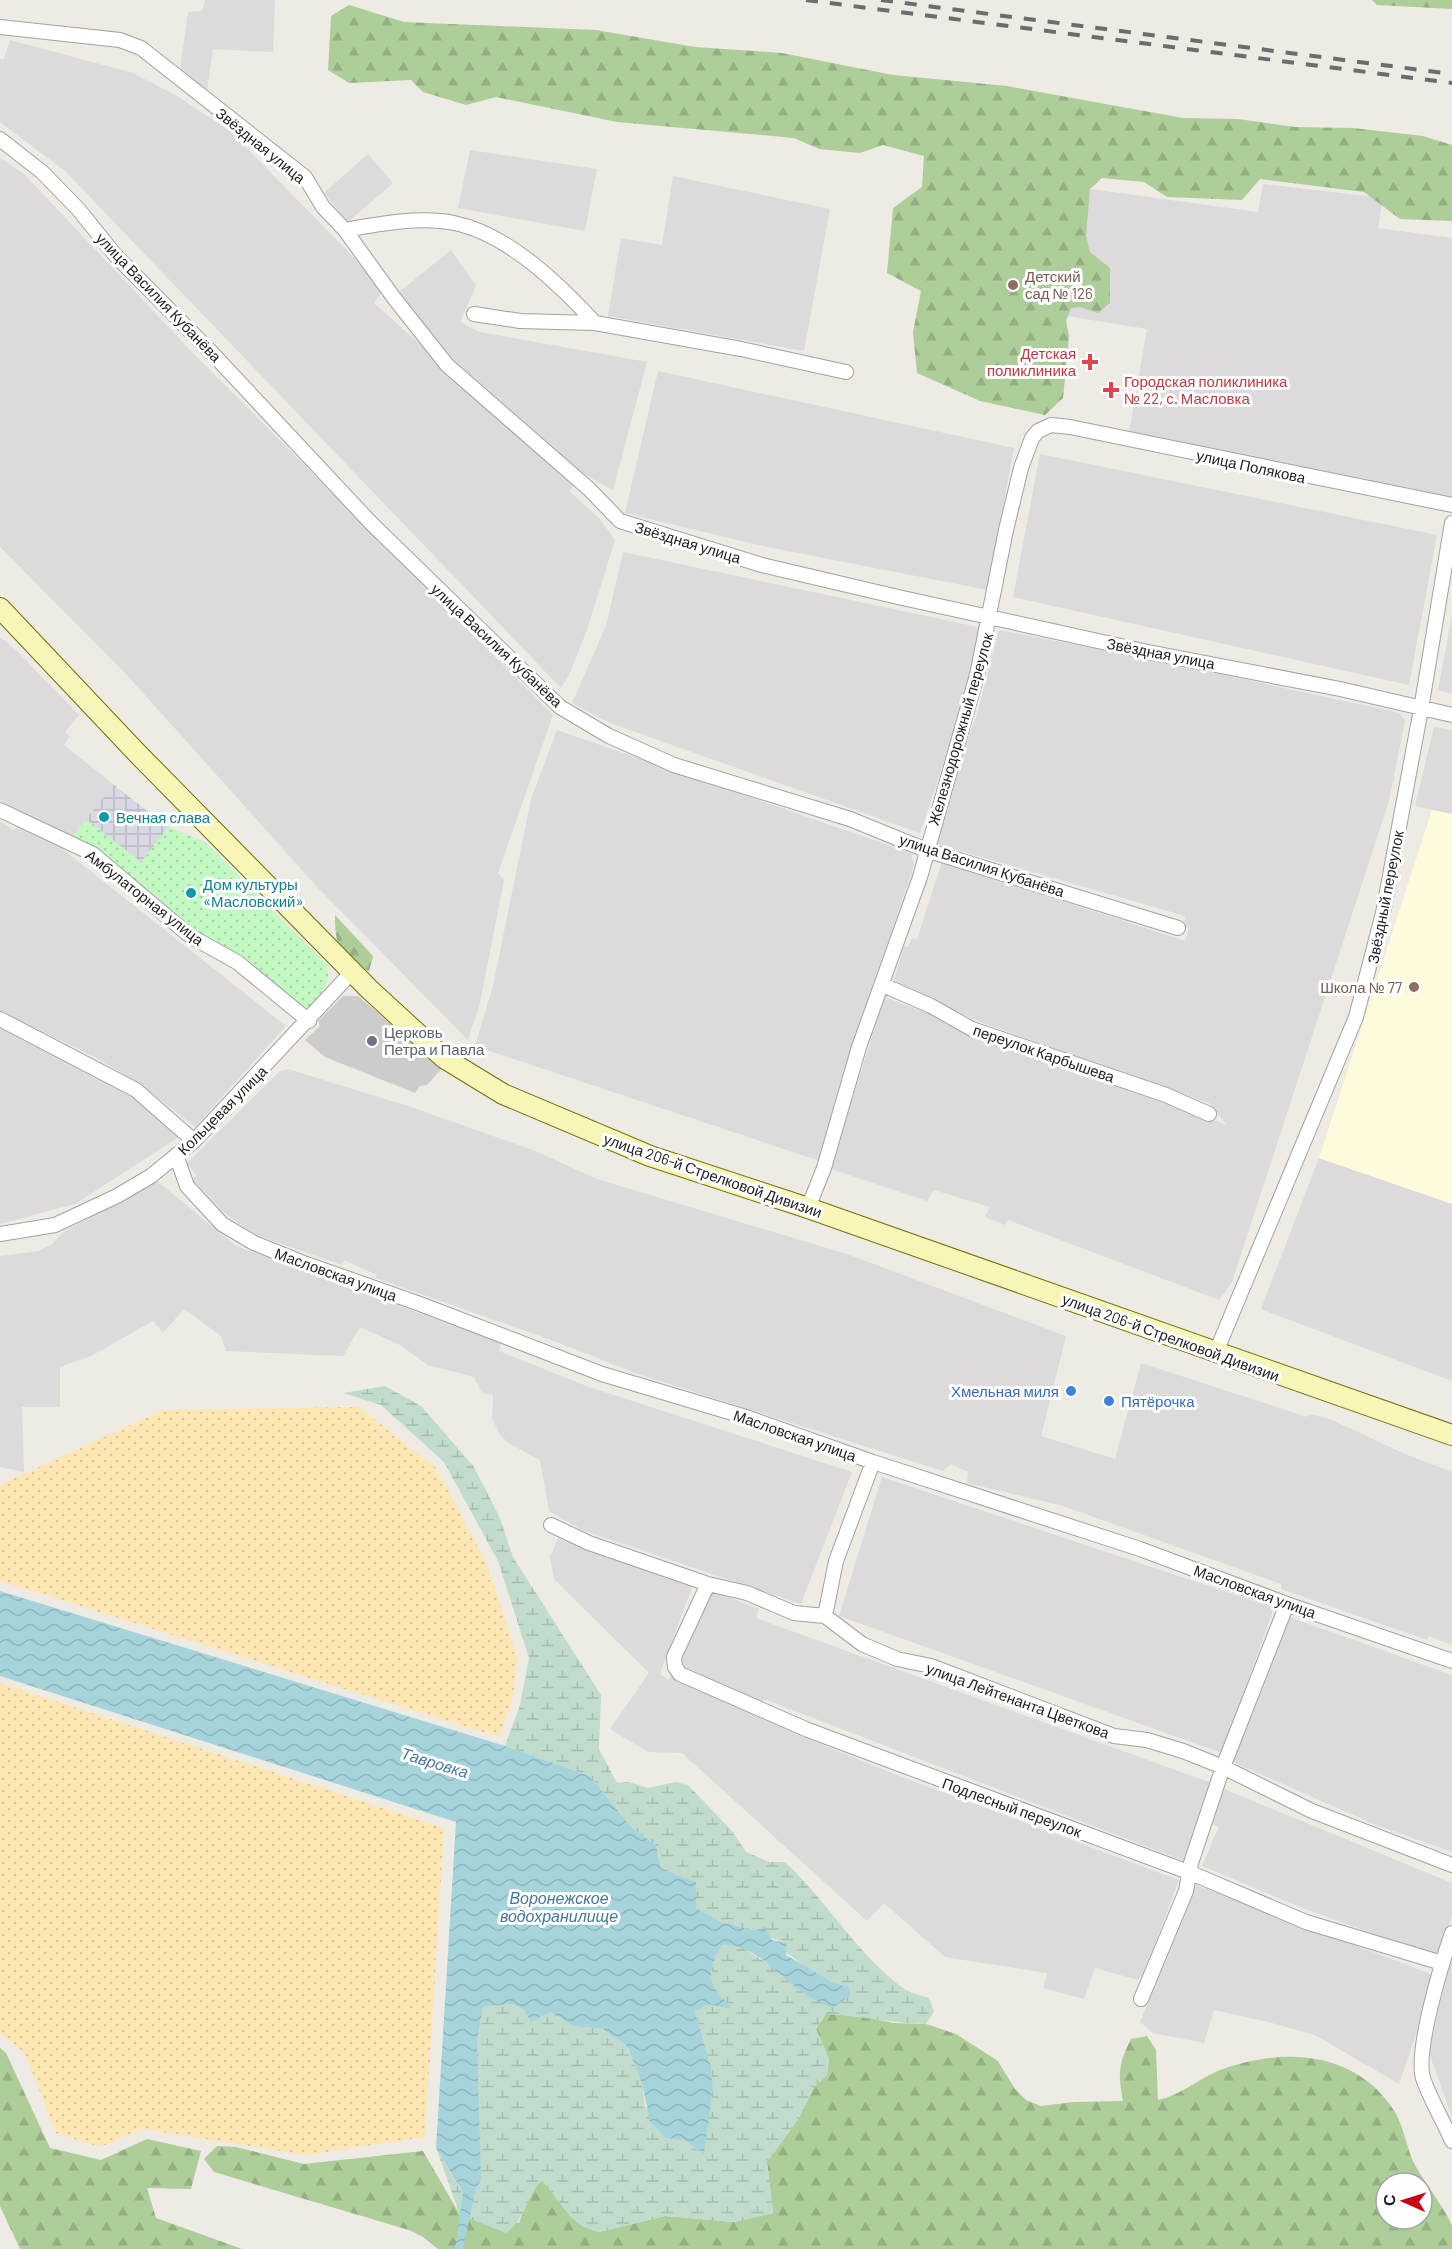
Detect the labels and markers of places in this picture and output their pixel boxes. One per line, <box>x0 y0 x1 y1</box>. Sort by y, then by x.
place label: Детский сад № 126 <box>1025 267 1093 302</box>
marker: Детский сад № 126 <box>1006 278 1020 292</box>
place label: Детская поликлиника <box>987 344 1077 379</box>
marker: Детская поликлиника <box>1081 353 1099 371</box>
place label: Городская поликлиника № 22, с. Масловка <box>1124 372 1288 407</box>
marker: Городская поликлиника № 22, с. Масловка <box>1102 381 1120 399</box>
place label: Вечная слава <box>116 808 211 826</box>
marker: Вечная слава <box>97 810 111 824</box>
place label: Дом культуры «Масловский» <box>203 875 304 910</box>
marker: Дом культуры «Масловский» <box>184 886 198 900</box>
place label: Школа № 77 <box>1320 978 1402 996</box>
marker: Школа № 77 <box>1407 980 1421 994</box>
place label: Церковь Петра и Павла <box>384 1023 485 1058</box>
marker: Церковь Петра и Павла <box>365 1034 379 1048</box>
place label: Хмельная миля <box>951 1382 1059 1400</box>
marker: Хмельная миля <box>1064 1384 1078 1398</box>
place label: Пятёрочка <box>1121 1392 1195 1410</box>
marker: Пятёрочка <box>1102 1394 1116 1408</box>

